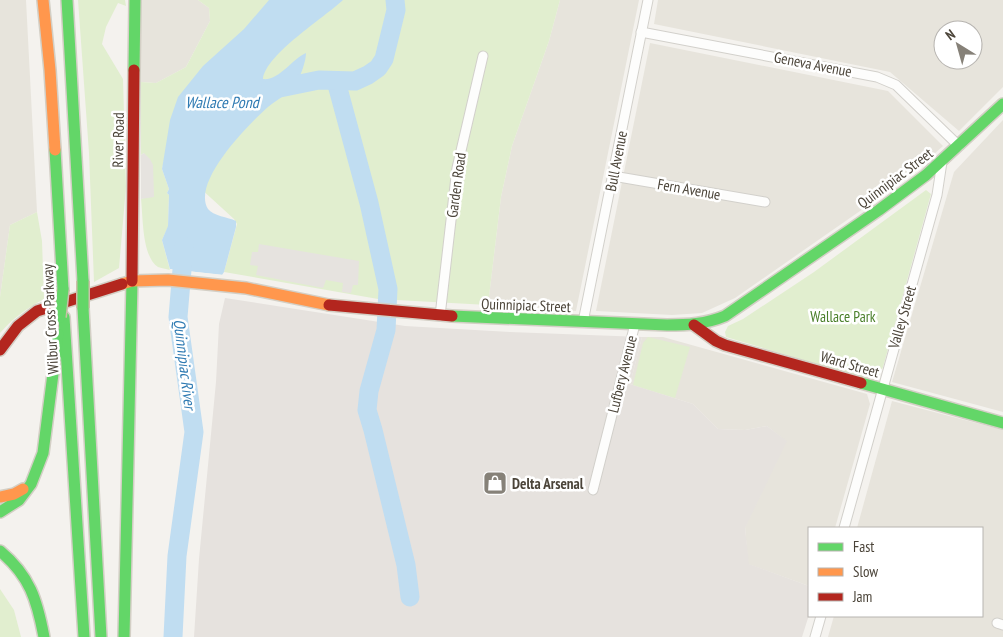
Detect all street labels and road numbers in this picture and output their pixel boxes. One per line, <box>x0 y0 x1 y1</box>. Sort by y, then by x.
street label: Geneva Avenue <box>773 47 853 81</box>
street label: River Road <box>108 112 128 168</box>
street label: Bull Avenue <box>601 129 631 193</box>
street label: Quinnipiac Street <box>854 143 936 213</box>
street label: Garden Road <box>442 151 470 219</box>
street label: Fern Avenue <box>656 174 722 204</box>
street label: Wilbur Cross Parkway <box>38 263 62 375</box>
street label: Valley Street <box>884 283 920 352</box>
street label: Quinnipiac Street <box>481 294 571 316</box>
street label: Lufbery Avenue <box>603 333 641 415</box>
street label: Ward Street <box>818 347 882 381</box>

